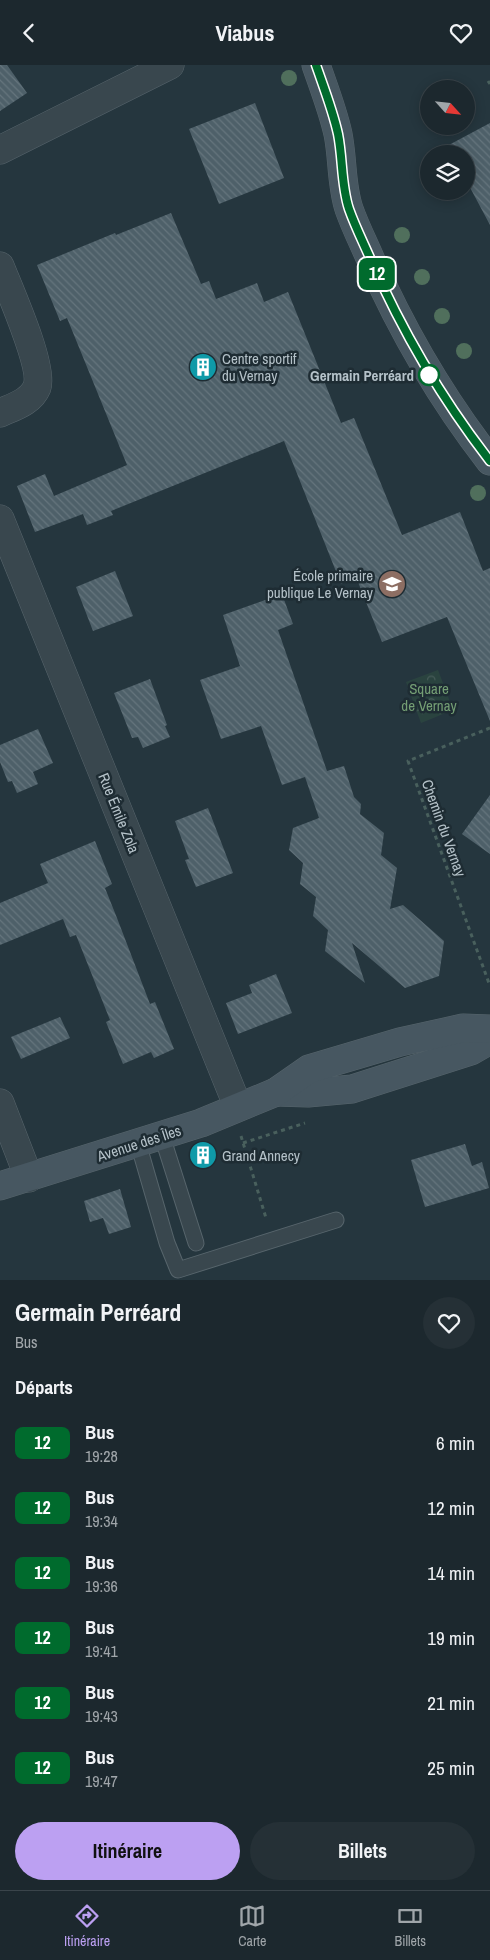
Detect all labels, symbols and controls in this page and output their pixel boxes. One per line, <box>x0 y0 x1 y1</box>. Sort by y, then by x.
text: Viabus <box>216 18 274 48</box>
icon: back <box>15 19 43 47</box>
icon: heart <box>447 19 475 47</box>
north arrow <box>420 80 475 135</box>
map controls <box>420 80 475 200</box>
button: layers <box>420 145 475 200</box>
line badge: 12 <box>354 258 400 290</box>
text: 12 <box>369 261 385 286</box>
place label: Centre sportif du Vernay <box>222 348 297 386</box>
building icon: Centre sportif du Vernay <box>188 352 218 382</box>
marker: Germain Perréard <box>418 364 440 386</box>
place label: Germain Perréard <box>310 365 414 386</box>
place label: École primaire publique Le Vernay <box>267 565 374 603</box>
school or university icon: École primaire publique Le Vernay <box>377 569 407 599</box>
park label: Square de Vernay <box>401 678 458 716</box>
street label: Rue Émile Zola <box>93 770 145 856</box>
street label: Chemin du Vernay <box>417 777 472 880</box>
street label: Avenue des Îles <box>93 1120 184 1167</box>
building icon: Grand Annecy <box>188 1140 218 1170</box>
place label: Grand Annecy <box>222 1145 301 1166</box>
text: Germain Perréard <box>15 1296 181 1328</box>
button: heart <box>423 1297 475 1349</box>
text: Bus <box>15 1331 38 1353</box>
text: Départs <box>15 1374 73 1400</box>
text: Bus <box>85 1419 114 1445</box>
text: 12 <box>34 1430 51 1455</box>
text: 6 min <box>436 1430 475 1456</box>
text: 19:28 <box>85 1445 118 1467</box>
text: Bus <box>85 1484 114 1510</box>
text: 12 <box>34 1495 51 1520</box>
text: 12 min <box>427 1495 475 1521</box>
text: 19:34 <box>85 1510 118 1532</box>
text: Bus <box>85 1549 114 1575</box>
text: 12 <box>34 1560 51 1585</box>
text: 14 min <box>427 1560 475 1586</box>
text: 19:36 <box>85 1575 118 1597</box>
text: Bus <box>85 1614 114 1640</box>
text: 12 <box>34 1625 51 1650</box>
text: 19 min <box>427 1625 475 1651</box>
text: 19:41 <box>85 1640 118 1662</box>
text: Bus <box>85 1679 114 1705</box>
text: 12 <box>34 1690 51 1715</box>
text: 21 min <box>427 1690 475 1716</box>
text: 19:43 <box>85 1705 118 1727</box>
text: Bus <box>85 1744 114 1770</box>
text: 12 <box>34 1755 51 1780</box>
text: 25 min <box>427 1755 475 1781</box>
text: 19:47 <box>85 1770 118 1792</box>
button: Itinéraire <box>15 1822 240 1880</box>
button: Billets <box>250 1822 475 1880</box>
tab: Itinéraire <box>64 1902 110 1950</box>
tab: Carte <box>238 1902 266 1950</box>
tab: Billets <box>395 1902 426 1950</box>

